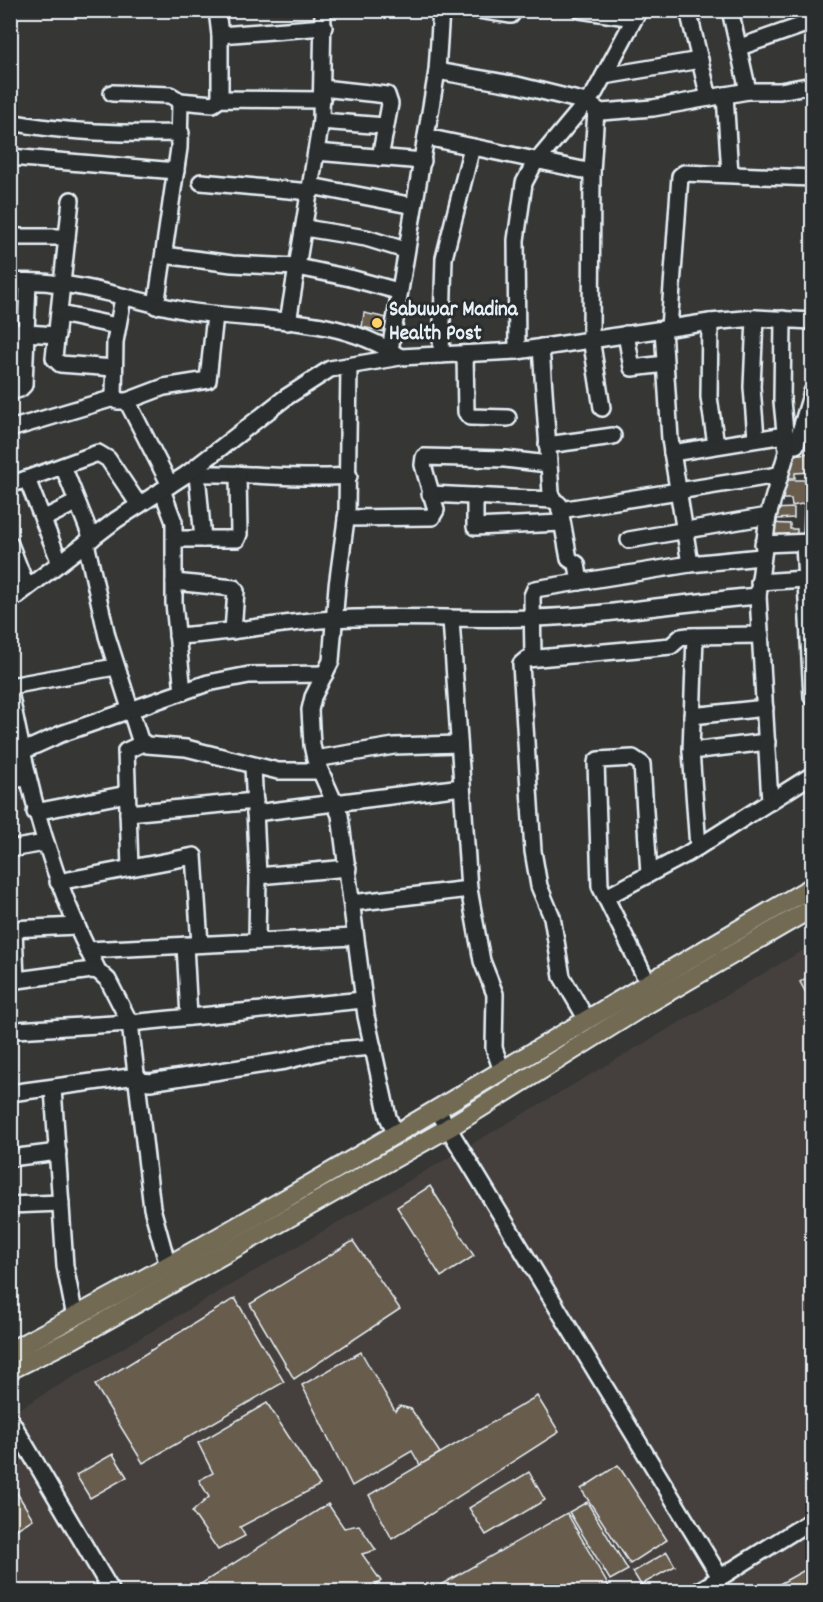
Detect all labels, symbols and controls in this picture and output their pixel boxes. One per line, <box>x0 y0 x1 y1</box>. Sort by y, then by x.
place label: Sabuwar Madina Health Post <box>389 296 519 350</box>
marker: Sabuwar Madina Health Post <box>370 316 384 330</box>

